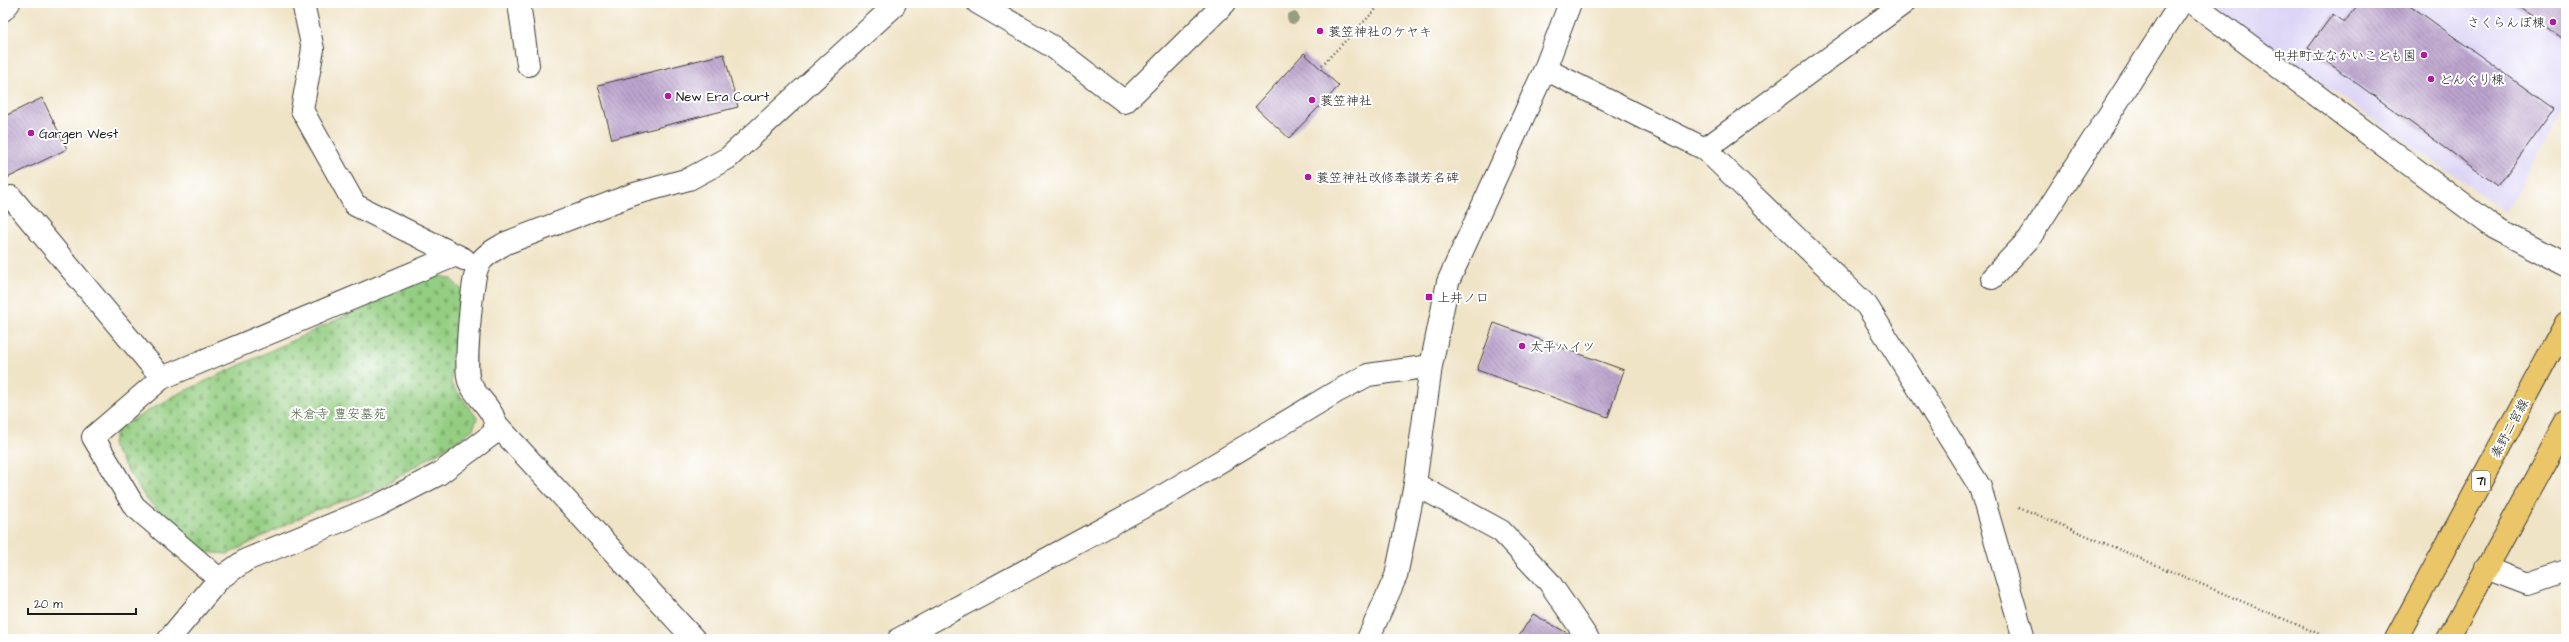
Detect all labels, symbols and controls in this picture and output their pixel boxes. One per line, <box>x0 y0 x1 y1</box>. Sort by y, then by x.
place label: さくらんぼ棟 <box>2467 14 2545 32</box>
marker: さくらんぼ棟 <box>2548 17 2558 27</box>
place label: 蓑笠神社のケヤキ <box>1328 23 1432 41</box>
marker: 蓑笠神社のケヤキ <box>1315 26 1325 36</box>
place label: 中井町立なかいこども園 <box>2273 47 2416 65</box>
marker: 中井町立なかいこども園 <box>2419 50 2429 60</box>
place label: どんぐり棟 <box>2439 71 2504 89</box>
marker: どんぐり棟 <box>2426 74 2436 84</box>
place label: New Era Court <box>676 88 770 106</box>
marker: New Era Court <box>663 91 673 101</box>
place label: 蓑笠神社 <box>1320 92 1372 110</box>
marker: 蓑笠神社 <box>1307 95 1317 105</box>
place label: Gargen West <box>39 125 119 144</box>
marker: Gargen West <box>26 128 36 138</box>
place label: 蓑笠神社改修奉讃芳名碑 <box>1316 169 1459 187</box>
marker: 蓑笠神社改修奉讃芳名碑 <box>1303 172 1313 182</box>
place label: 上井ノ口 <box>1437 289 1489 307</box>
marker: 上井ノ口 <box>1424 292 1434 302</box>
place label: 太平ハイツ <box>1530 338 1595 356</box>
marker: 太平ハイツ <box>1517 341 1527 351</box>
street label: 秦野二宮線 <box>2487 395 2534 461</box>
park label: 米倉寺 豊安墓苑 <box>290 405 386 423</box>
road number: 71 <box>2472 471 2490 491</box>
scale bar <box>28 590 136 616</box>
text: 20 m <box>34 596 63 613</box>

